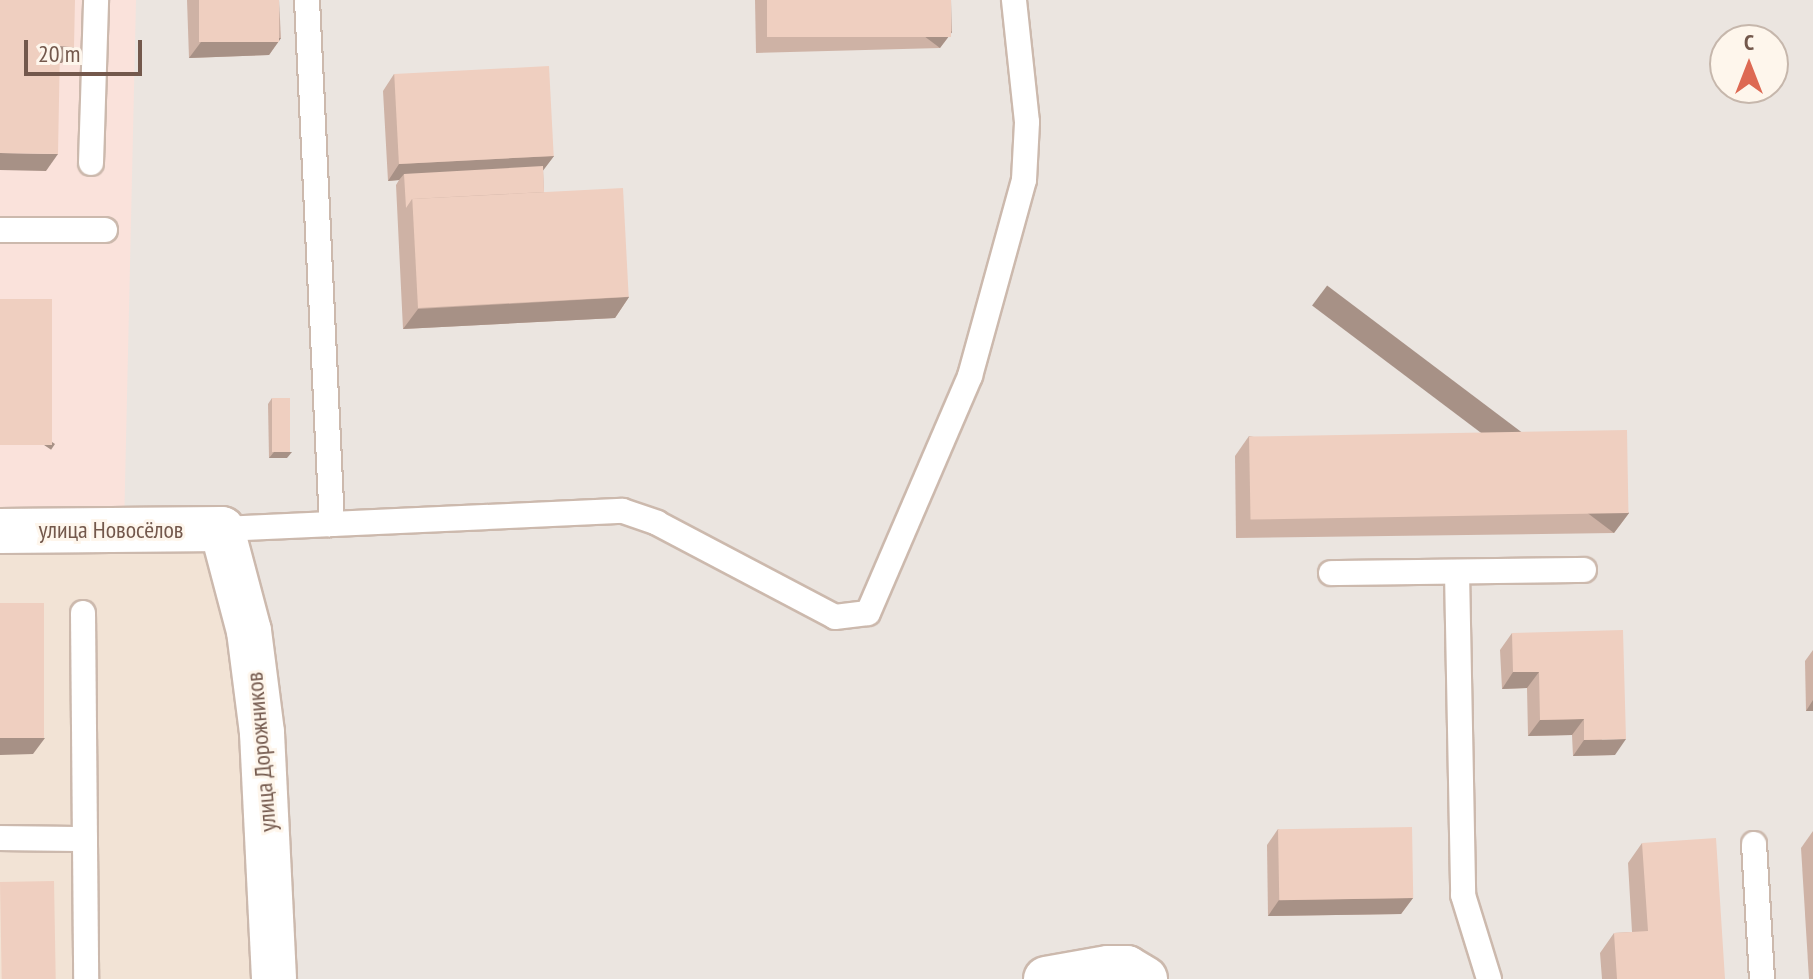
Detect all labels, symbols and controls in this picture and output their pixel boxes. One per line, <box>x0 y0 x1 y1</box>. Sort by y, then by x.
scale bar <box>28 24 146 74</box>
north arrow <box>1709 24 1789 104</box>
text: С <box>1744 28 1754 56</box>
text: 20 m <box>38 38 80 69</box>
street label: улица Новосёлов <box>38 516 184 544</box>
street label: улица Дорожников <box>240 671 282 833</box>

